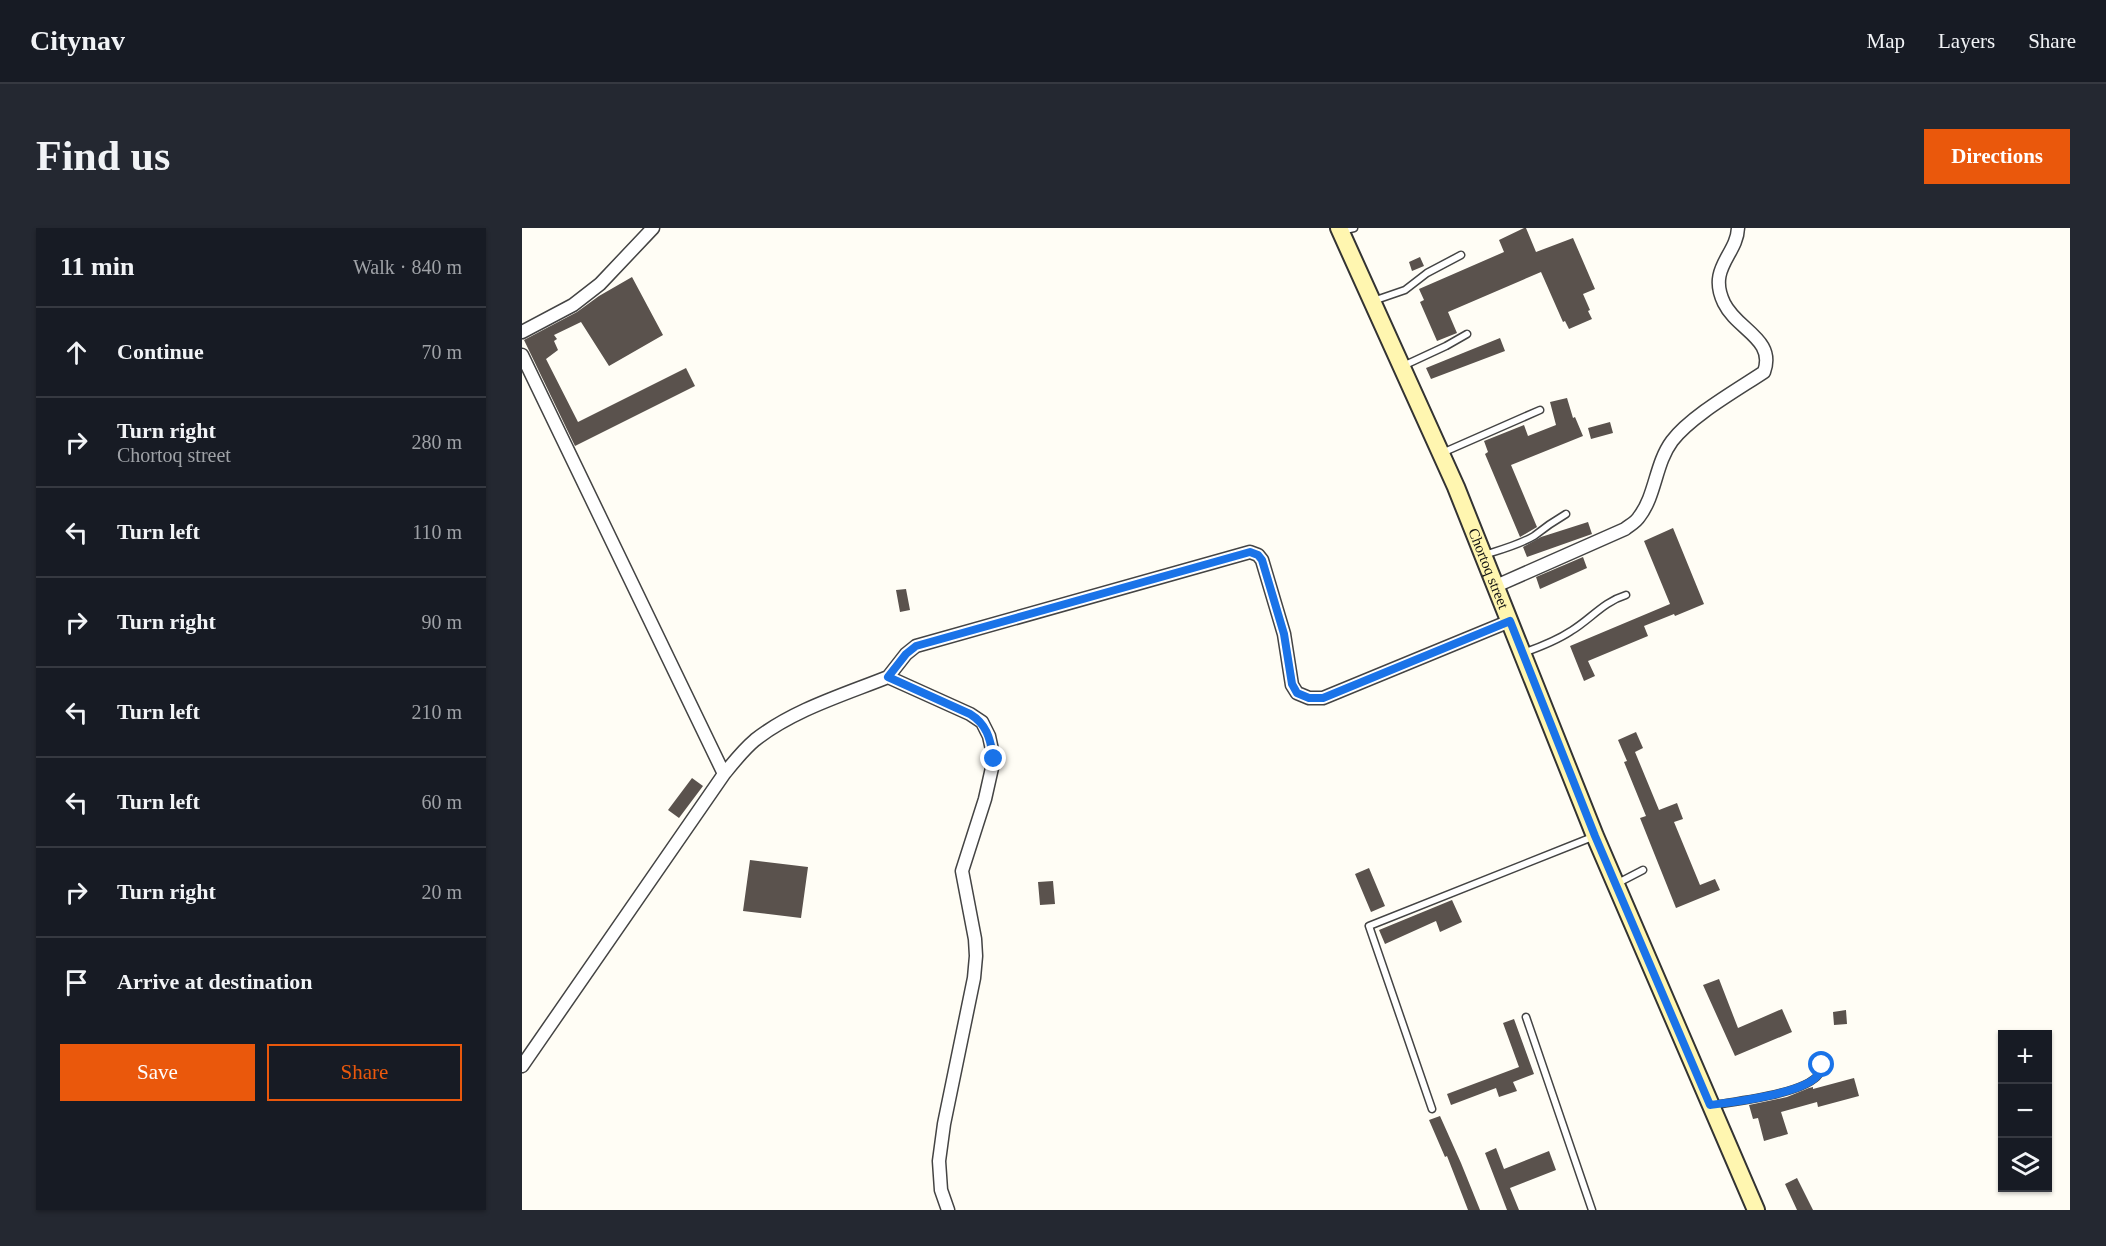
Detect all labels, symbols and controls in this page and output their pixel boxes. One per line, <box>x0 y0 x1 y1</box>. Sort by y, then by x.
text: Citynav <box>30 25 125 56</box>
text: Map <box>1867 29 1905 53</box>
text: Layers <box>1938 29 1995 53</box>
text: Share <box>2028 29 2076 53</box>
button: Directions <box>1924 129 2070 184</box>
text: Find us <box>36 133 170 179</box>
text: 11 min <box>60 252 134 281</box>
text: Walk · 840 m <box>353 256 462 278</box>
icon: ahead <box>60 336 93 369</box>
text: Continue <box>117 339 204 364</box>
text: 70 m <box>421 341 462 363</box>
text: Turn right <box>117 418 216 443</box>
icon: right <box>60 426 93 459</box>
text: 280 m <box>411 431 462 453</box>
text: Chortoq street <box>117 444 231 466</box>
icon: left <box>60 516 93 549</box>
text: Turn left <box>117 519 200 544</box>
text: 110 m <box>412 521 462 543</box>
street label: Chortoq street <box>1465 526 1512 612</box>
icon: right <box>60 606 93 639</box>
text: Turn right <box>117 609 216 634</box>
text: 90 m <box>421 611 462 633</box>
icon: left <box>60 696 93 729</box>
text: Turn left <box>117 699 200 724</box>
text: 210 m <box>411 701 462 723</box>
route end <box>980 745 1006 771</box>
icon: left <box>60 786 93 819</box>
text: Turn left <box>117 789 200 814</box>
text: 60 m <box>421 791 462 813</box>
icon: right <box>60 876 93 909</box>
text: Turn right <box>117 879 216 904</box>
text: 20 m <box>421 881 462 903</box>
icon: arrive <box>60 966 93 999</box>
text: Arrive at destination <box>117 969 313 994</box>
map controls <box>1998 1030 2052 1192</box>
button: + <box>1998 1030 2052 1084</box>
button: Save <box>60 1044 255 1101</box>
button: Share <box>267 1044 462 1101</box>
route start <box>1808 1051 1834 1077</box>
button: − <box>1998 1084 2052 1138</box>
button: layers <box>1998 1138 2052 1192</box>

